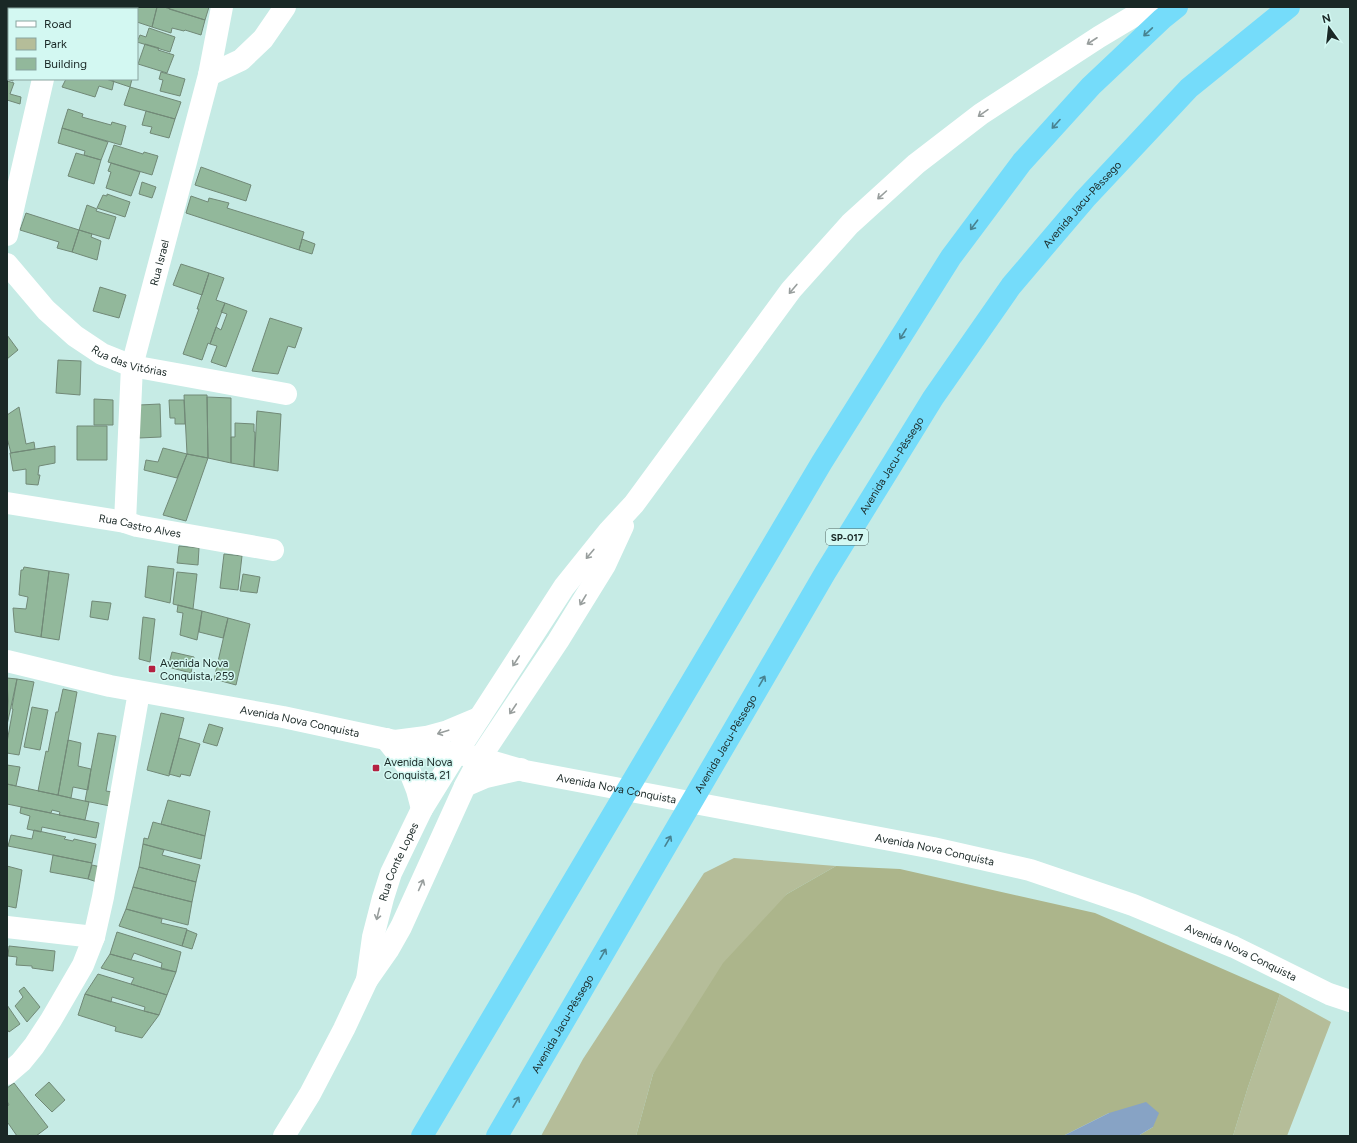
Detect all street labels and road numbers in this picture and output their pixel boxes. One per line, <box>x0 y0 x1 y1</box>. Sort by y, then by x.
street label: Avenida Jacu-Pêssego <box>1040 158 1124 251</box>
street label: Rua Israel <box>147 238 172 287</box>
street label: Rua das Vitórias <box>89 343 168 379</box>
street label: Avenida Jacu-Pêssego <box>857 415 927 517</box>
street label: Rua Castro Alves <box>98 512 182 541</box>
road number: SP-017 <box>826 529 868 545</box>
street label: Avenida Jacu-Pêssego <box>692 692 760 796</box>
street label: Avenida Nova Conquista <box>239 703 361 740</box>
street label: Avenida Nova Conquista <box>556 771 677 806</box>
street label: Rua Conte Lopes <box>376 821 421 903</box>
street label: Avenida Nova Conquista <box>874 831 996 869</box>
street label: Avenida Nova Conquista <box>1183 921 1299 984</box>
street label: Avenida Jacu-Pêssego <box>529 972 597 1076</box>

